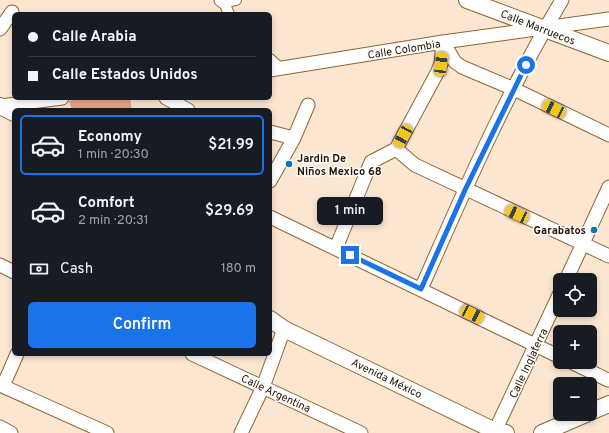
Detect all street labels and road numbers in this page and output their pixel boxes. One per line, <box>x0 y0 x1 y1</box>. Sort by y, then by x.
street label: Calle Marruecos <box>498 7 577 49</box>
street label: Calle Colombia <box>367 37 442 63</box>
street label: Calle Inglaterra <box>507 326 551 401</box>
street label: Avenida México <box>349 356 424 402</box>
street label: Calle Argentina <box>239 372 313 416</box>

